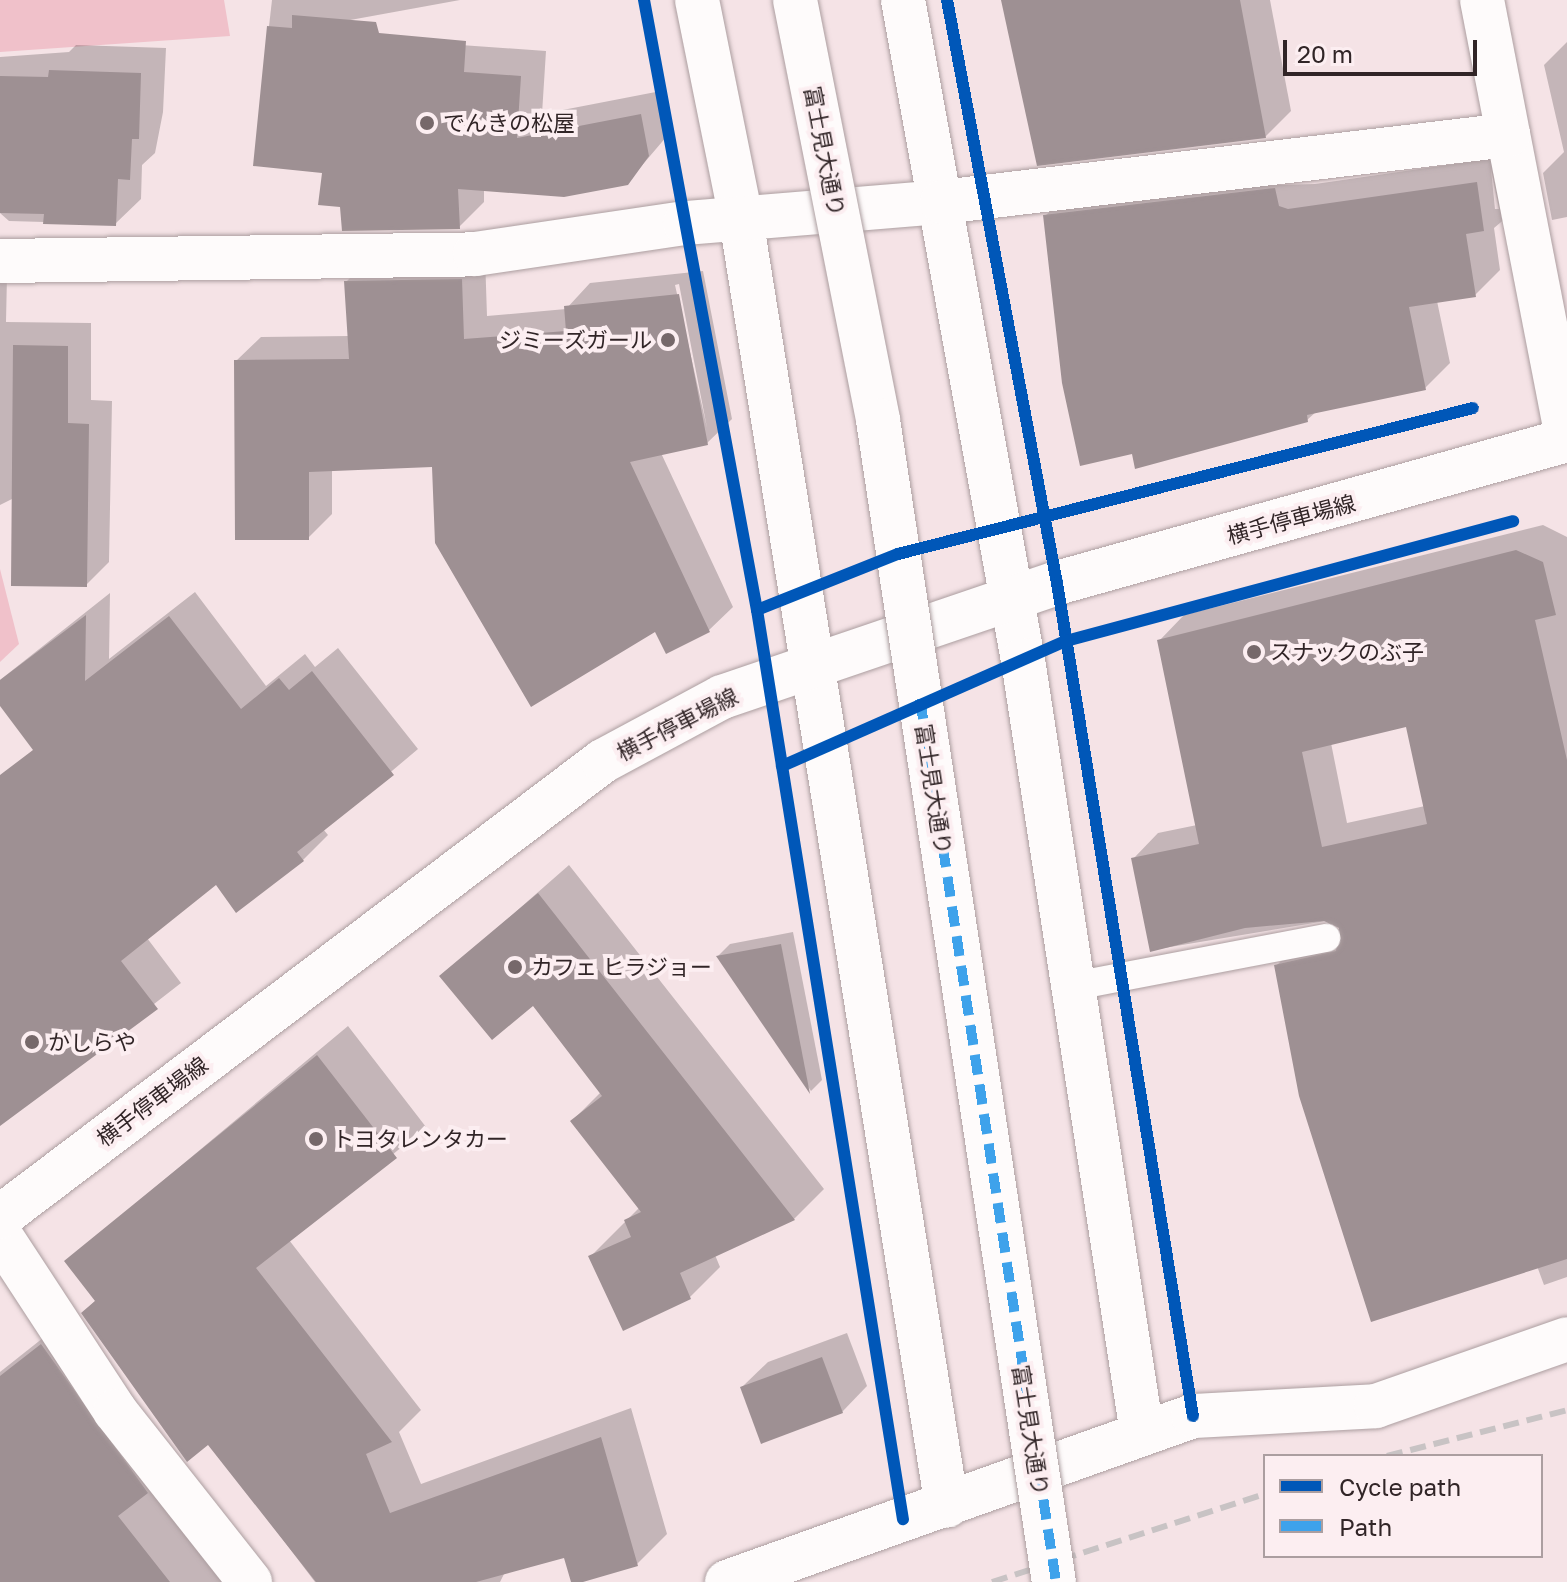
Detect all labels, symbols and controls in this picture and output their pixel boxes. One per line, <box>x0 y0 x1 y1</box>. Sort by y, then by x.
scale bar <box>1287 24 1481 74</box>
text: 20 m <box>1297 39 1353 68</box>
street label: 富士見大通り <box>799 84 851 218</box>
place label: でんきの松屋 <box>443 110 575 136</box>
marker: でんきの松屋 <box>418 114 436 132</box>
place label: ジミーズガール <box>498 327 652 353</box>
marker: ジミーズガール <box>659 331 677 349</box>
street label: 横手停車場線 <box>1224 489 1358 549</box>
place label: スナックのぶ子 <box>1270 639 1424 665</box>
marker: スナックのぶ子 <box>1245 643 1263 661</box>
street label: 横手停車場線 <box>612 682 742 766</box>
street label: 富士見大通り <box>911 722 957 856</box>
place label: カフェ ヒラジョー <box>531 954 712 980</box>
marker: カフェ ヒラジョー <box>506 958 524 976</box>
place label: かしらや <box>48 1029 136 1055</box>
marker: かしらや <box>23 1033 41 1051</box>
street label: 横手停車場線 <box>91 1051 213 1151</box>
place label: トヨタレンタカー <box>332 1126 508 1152</box>
marker: トヨタレンタカー <box>307 1130 325 1148</box>
street label: 富士見大通り <box>1008 1363 1054 1497</box>
legend <box>1263 1454 1543 1558</box>
text: Cycle path <box>1339 1472 1461 1501</box>
text: Path <box>1339 1512 1392 1541</box>

